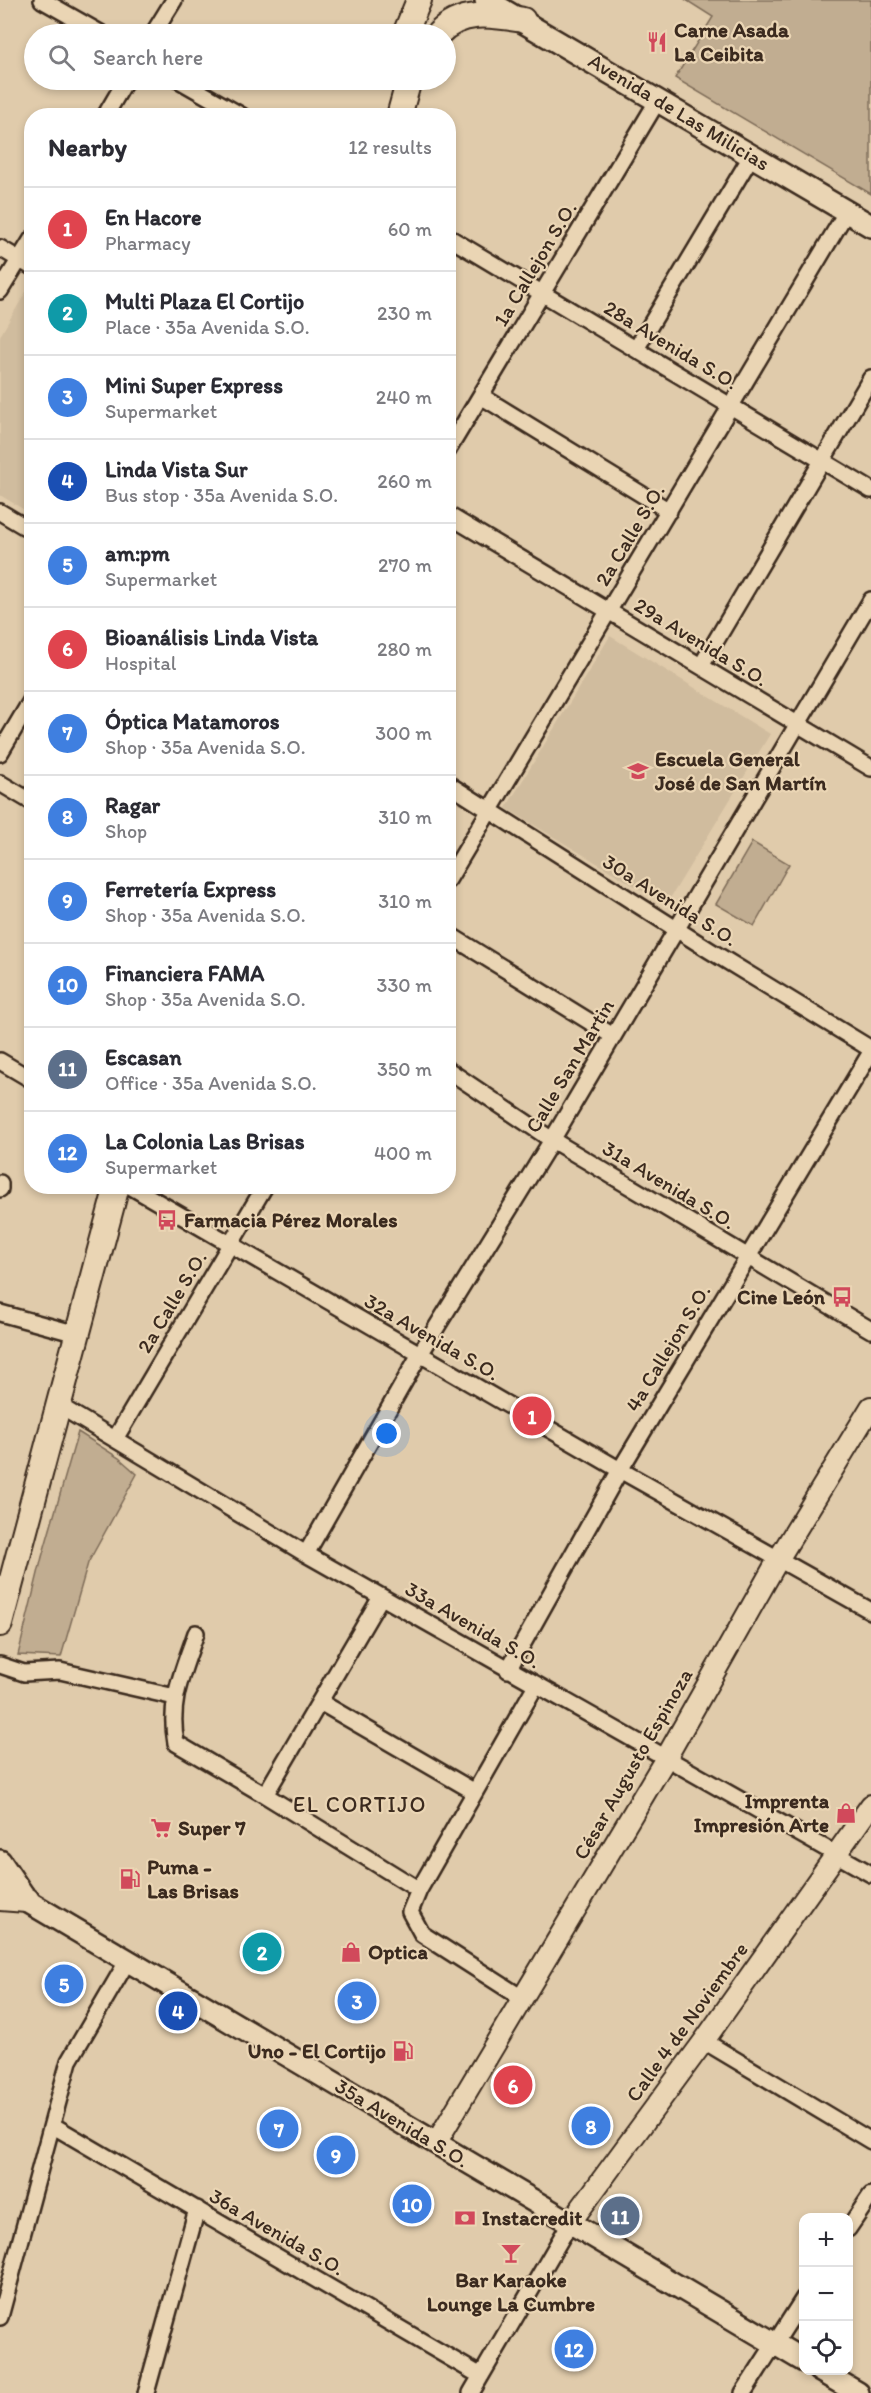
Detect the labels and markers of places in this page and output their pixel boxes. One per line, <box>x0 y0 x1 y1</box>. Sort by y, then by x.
place label: Carne Asada La Ceibita <box>674 17 790 66</box>
restaurant icon: Carne Asada La Ceibita <box>645 30 669 54</box>
place label: Escuela General José de San Martín <box>654 746 826 795</box>
school or university icon: Escuela General José de San Martín <box>626 759 650 783</box>
place label: Farmacia Pérez Morales <box>184 1207 398 1232</box>
bus stop icon: Farmacia Pérez Morales <box>155 1208 179 1232</box>
place label: Cine León <box>737 1284 826 1309</box>
bus stop icon: Cine León <box>830 1285 854 1309</box>
pin: 1 <box>512 1394 552 1438</box>
place label: Imprenta Impresión Arte <box>694 1788 830 1838</box>
shop icon: Imprenta Impresión Arte <box>834 1801 858 1825</box>
place label: Super 7 <box>178 1815 246 1841</box>
supermarket icon: Super 7 <box>149 1816 173 1840</box>
place label: Puma - Las Brisas <box>147 1854 239 1903</box>
fuel station icon: Puma - Las Brisas <box>118 1867 142 1891</box>
pin: 2 <box>242 1930 282 1974</box>
place label: Optica <box>368 1939 428 1965</box>
shop icon: Optica <box>339 1940 363 1964</box>
pin: 5 <box>44 1962 84 2006</box>
pin: 3 <box>338 1978 376 2024</box>
pin: 4 <box>158 1988 198 2034</box>
place label: Uno - El Cortijo <box>248 2038 386 2064</box>
fuel station icon: Uno - El Cortijo <box>391 2039 415 2063</box>
pin: 6 <box>494 2062 532 2108</box>
pin: 8 <box>572 2104 610 2148</box>
pin: 7 <box>260 2106 298 2152</box>
pin: 9 <box>316 2132 356 2178</box>
pin: 10 <box>392 2182 432 2226</box>
pin: 11 <box>600 2194 640 2238</box>
place label: Instacredit <box>482 2205 582 2230</box>
bank icon: Instacredit <box>453 2206 477 2230</box>
bar icon: Bar Karaoke Lounge La Cumbre <box>499 2241 523 2265</box>
place label: Bar Karaoke Lounge La Cumbre <box>427 2267 595 2317</box>
pin: 12 <box>554 2326 594 2372</box>

